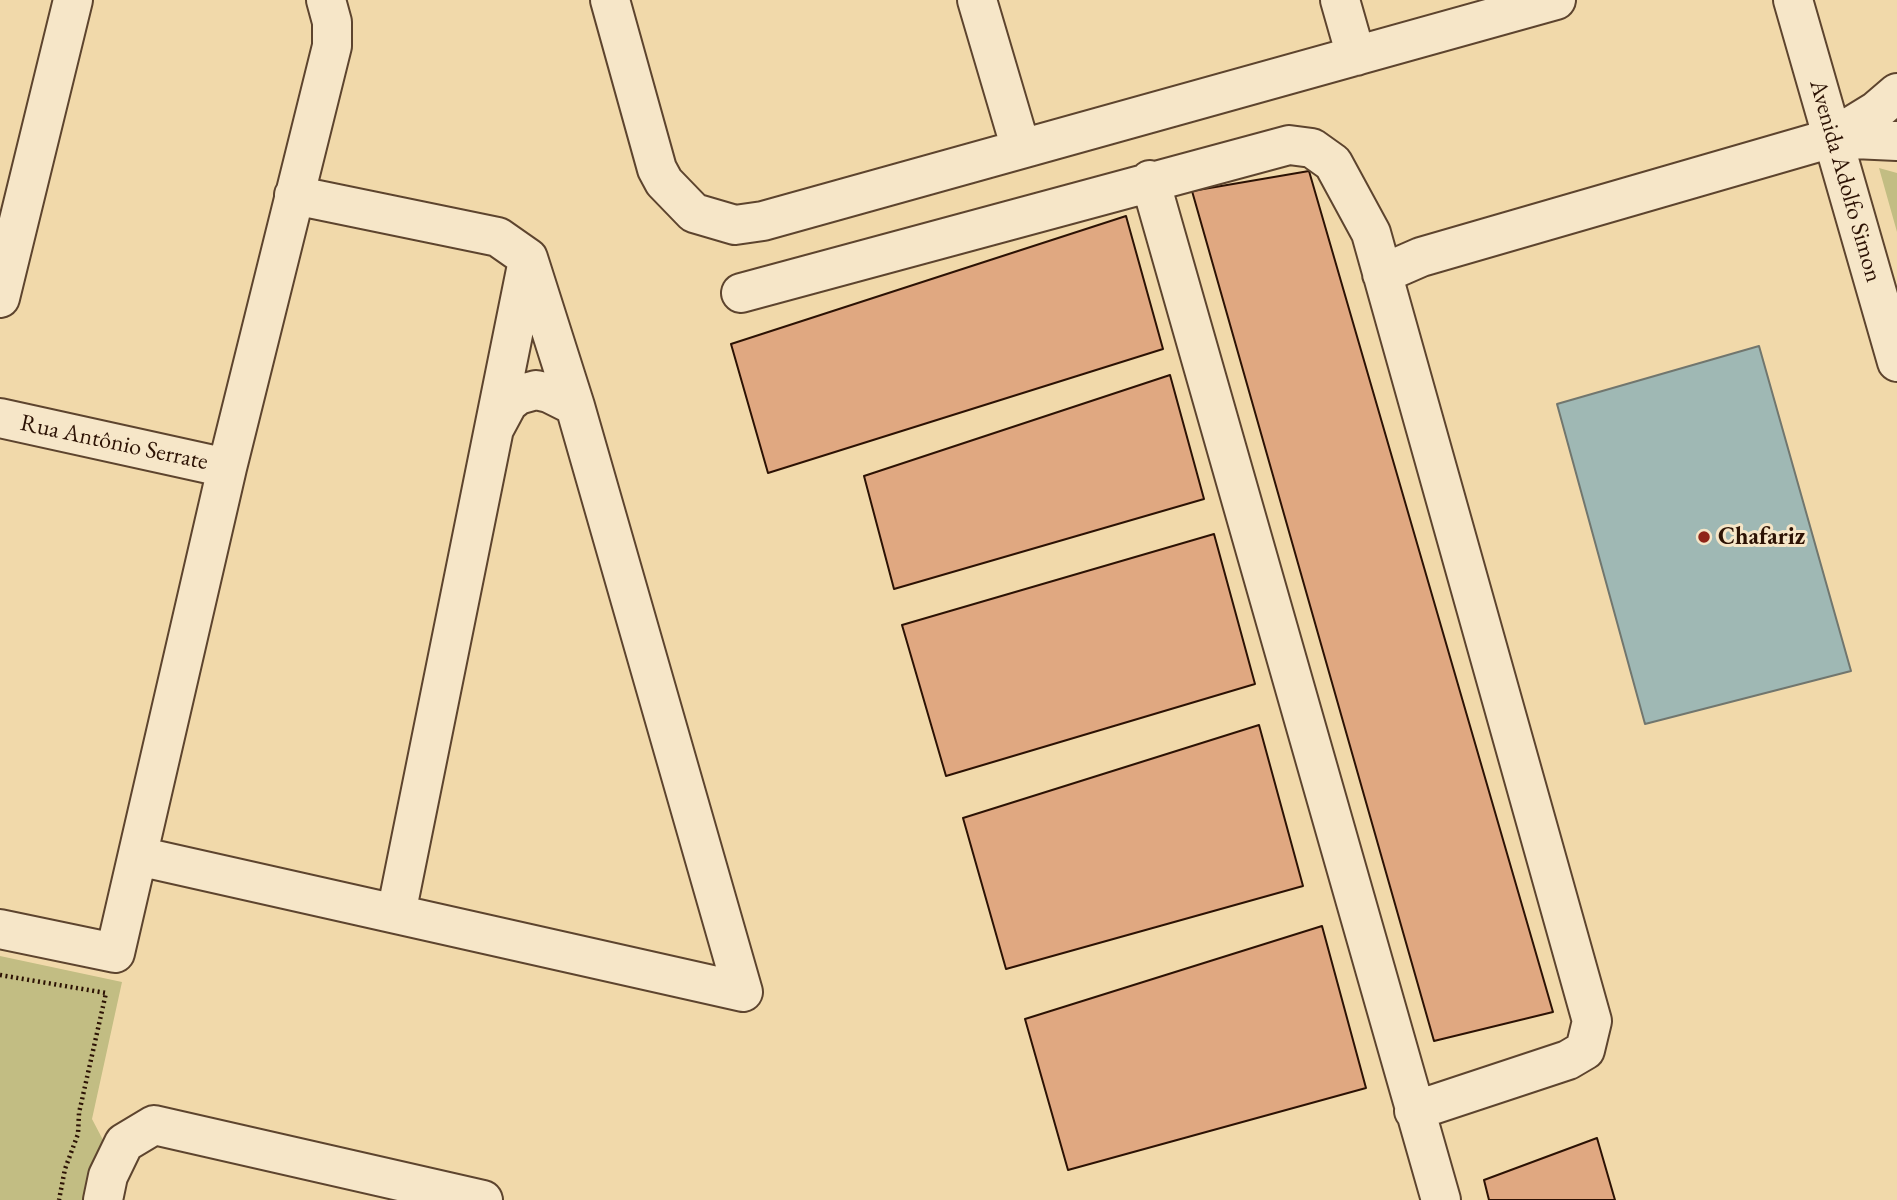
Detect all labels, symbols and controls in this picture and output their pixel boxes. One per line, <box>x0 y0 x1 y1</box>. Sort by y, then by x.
street label: Avenida Adolfo Simon <box>1802 76 1888 286</box>
street label: Rua Antônio Serrate <box>18 409 210 477</box>
place label: Chafariz <box>1718 523 1805 551</box>
marker: Chafariz <box>1696 529 1712 545</box>

